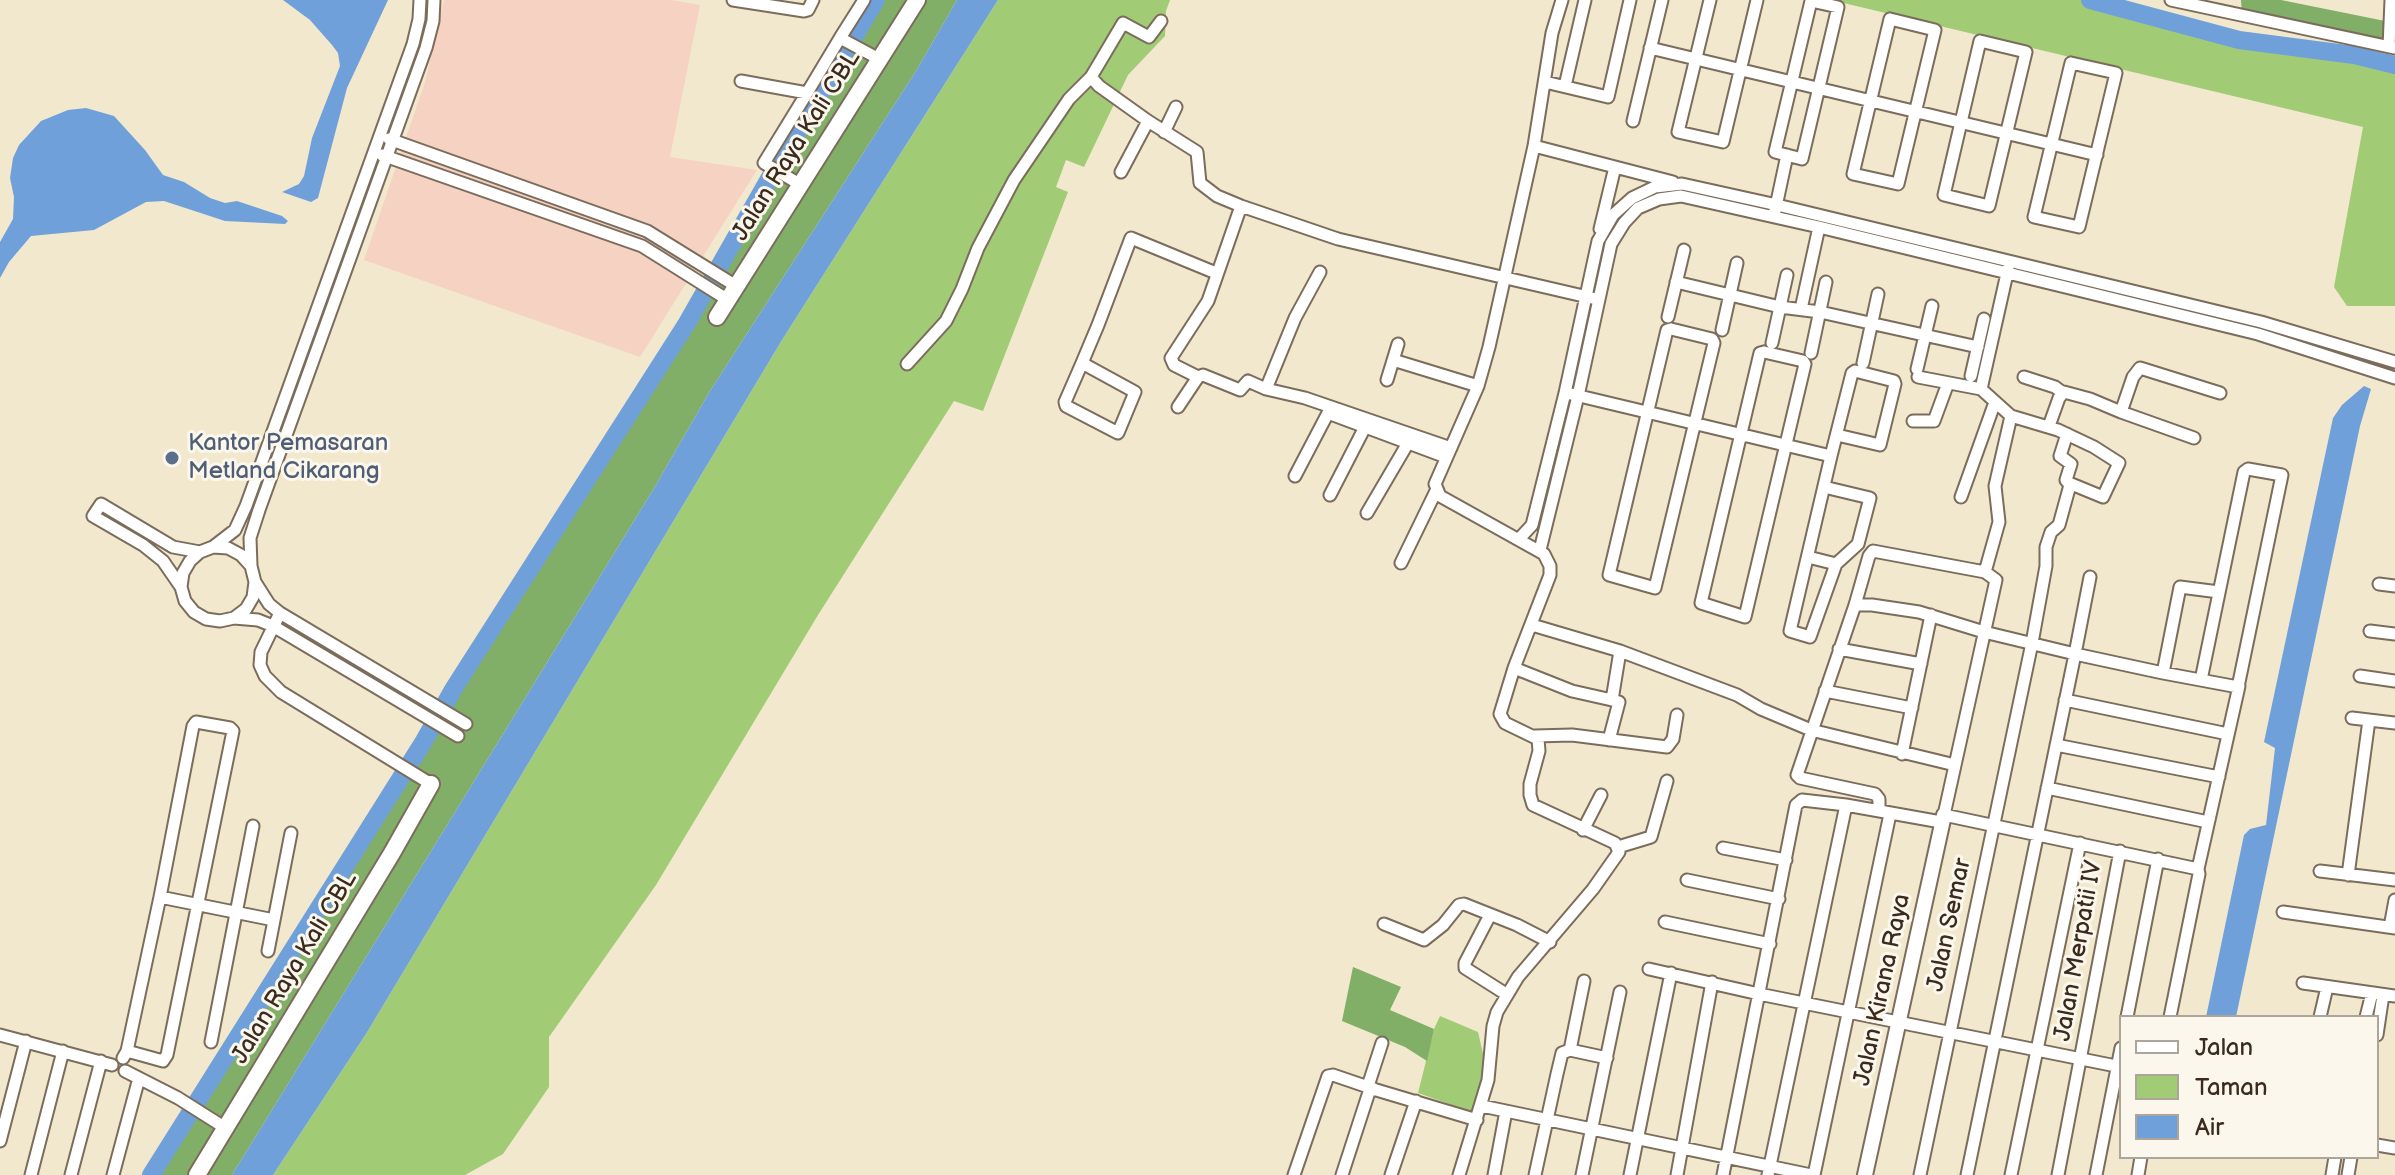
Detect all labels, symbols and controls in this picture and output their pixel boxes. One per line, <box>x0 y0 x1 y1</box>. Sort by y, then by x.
street label: Jalan Raya Kali CBL <box>727 46 867 246</box>
place label: Kantor Pemasaran Metland Cikarang <box>188 430 388 486</box>
marker: Kantor Pemasaran Metland Cikarang <box>163 449 181 467</box>
street label: Jalan Semar <box>1922 856 1978 994</box>
street label: Jalan Merpatii IV <box>2049 858 2109 1044</box>
street label: Jalan Raya Kali CBL <box>226 867 364 1069</box>
street label: Jalan Kirana Raya <box>1849 891 1917 1089</box>
legend <box>2119 1015 2379 1159</box>
text: Jalan <box>2195 1033 2253 1062</box>
text: Taman <box>2195 1073 2267 1102</box>
text: Air <box>2195 1113 2224 1142</box>

